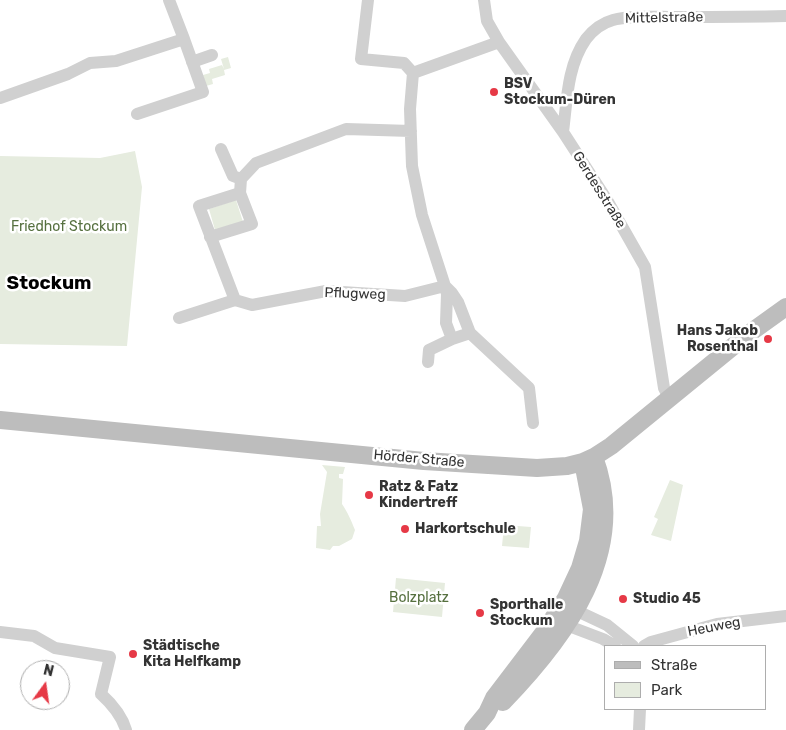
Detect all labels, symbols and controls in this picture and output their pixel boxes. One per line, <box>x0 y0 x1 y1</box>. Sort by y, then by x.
street label: Mittelstraße <box>625 9 703 27</box>
place label: BSV Stockum-Düren <box>504 76 616 108</box>
marker: BSV Stockum-Düren <box>488 86 500 98</box>
street label: Gerdesstraße <box>569 148 629 232</box>
park label: Friedhof Stockum <box>11 219 127 235</box>
district label: Stockum <box>7 273 91 295</box>
street label: Pflugweg <box>324 285 386 303</box>
place label: Hans Jakob Rosenthal <box>677 323 758 356</box>
marker: Hans Jakob Rosenthal <box>762 333 774 345</box>
street label: Hörder Straße <box>373 447 465 471</box>
place label: Ratz & Fatz Kindertreff <box>379 479 458 512</box>
marker: Ratz & Fatz Kindertreff <box>363 489 375 501</box>
place label: Harkortschule <box>415 521 516 537</box>
marker: Harkortschule <box>399 523 411 535</box>
park label: Bolzplatz <box>389 590 449 606</box>
place label: Studio 45 <box>633 591 701 607</box>
marker: Studio 45 <box>617 593 629 605</box>
place label: Sporthalle Stockum <box>490 597 563 630</box>
marker: Sporthalle Stockum <box>474 607 486 619</box>
street label: Heuweg <box>686 614 742 640</box>
place label: Städtische Kita Helfkamp <box>143 638 241 670</box>
legend <box>604 645 766 710</box>
marker: Städtische Kita Helfkamp <box>127 648 139 660</box>
text: Straße <box>651 656 697 674</box>
north arrow <box>20 660 70 710</box>
text: N <box>42 661 55 680</box>
text: Park <box>651 681 682 699</box>

